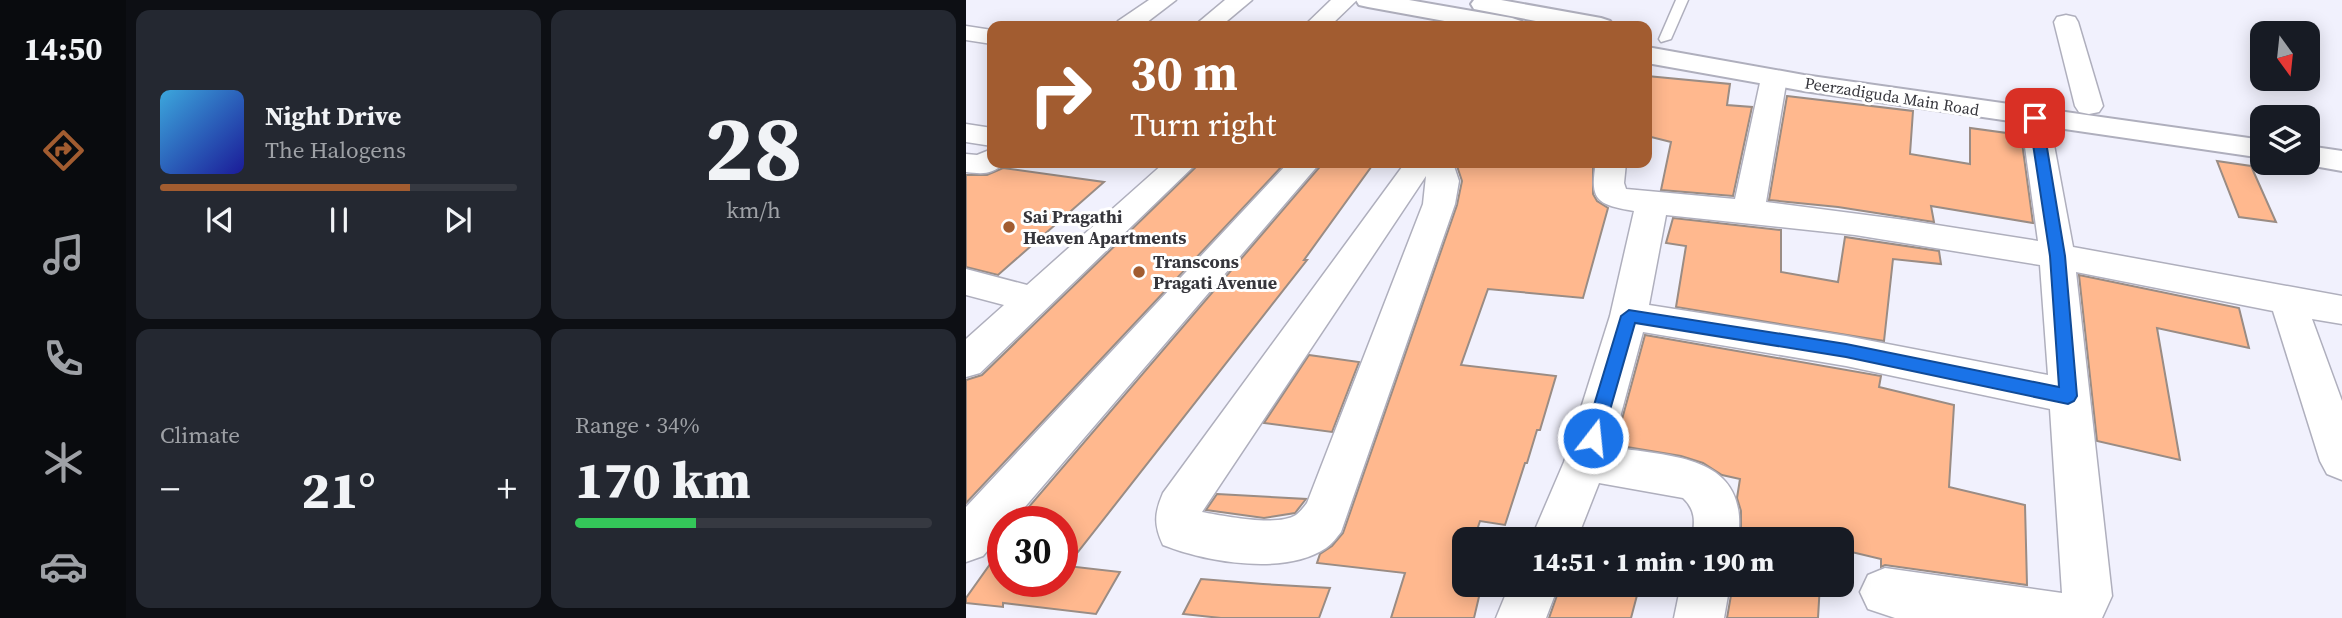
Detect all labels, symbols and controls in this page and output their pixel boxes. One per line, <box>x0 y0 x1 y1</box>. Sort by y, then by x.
north arrow <box>2250 21 2320 91</box>
map controls <box>2250 21 2320 175</box>
text: 14:50 <box>24 27 102 71</box>
text: 30 m <box>1130 39 1238 106</box>
icon: right <box>1015 49 1106 140</box>
street label: Peerzadiguda Main Road <box>1803 71 1981 121</box>
text: 28 <box>704 86 803 210</box>
pin <box>2005 88 2065 148</box>
text: Night Drive <box>265 98 401 134</box>
icon: arrive <box>2016 99 2054 137</box>
text: Turn right <box>1130 103 1276 147</box>
button: layers <box>2250 105 2320 175</box>
icon: directions <box>39 126 88 175</box>
text: The Halogens <box>265 134 406 166</box>
text: km/h <box>726 194 781 226</box>
icon: previous <box>201 201 239 239</box>
icon: pause <box>320 201 358 239</box>
icon: next <box>439 201 477 239</box>
place label: Sai Pragathi Heaven Apartments <box>1023 204 1187 250</box>
marker: Sai Pragathi Heaven Apartments <box>1001 219 1017 235</box>
icon: music <box>39 230 88 279</box>
place label: Transcons Pragati Avenue <box>1153 249 1277 295</box>
marker: Transcons Pragati Avenue <box>1131 264 1147 280</box>
icon: phone <box>39 334 88 383</box>
position arrow <box>1556 401 1630 475</box>
text: Range · 34% <box>575 409 700 441</box>
text: Climate <box>160 419 240 451</box>
icon: climate <box>39 438 88 487</box>
text: 170 km <box>575 444 751 515</box>
text: 21° <box>301 454 376 525</box>
text: − <box>160 463 180 515</box>
text: + <box>497 463 517 515</box>
speed limit sign: 30 <box>987 506 1078 597</box>
icon: car <box>39 542 88 591</box>
text: 14:51 · 1 min · 190 m <box>1532 544 1774 580</box>

